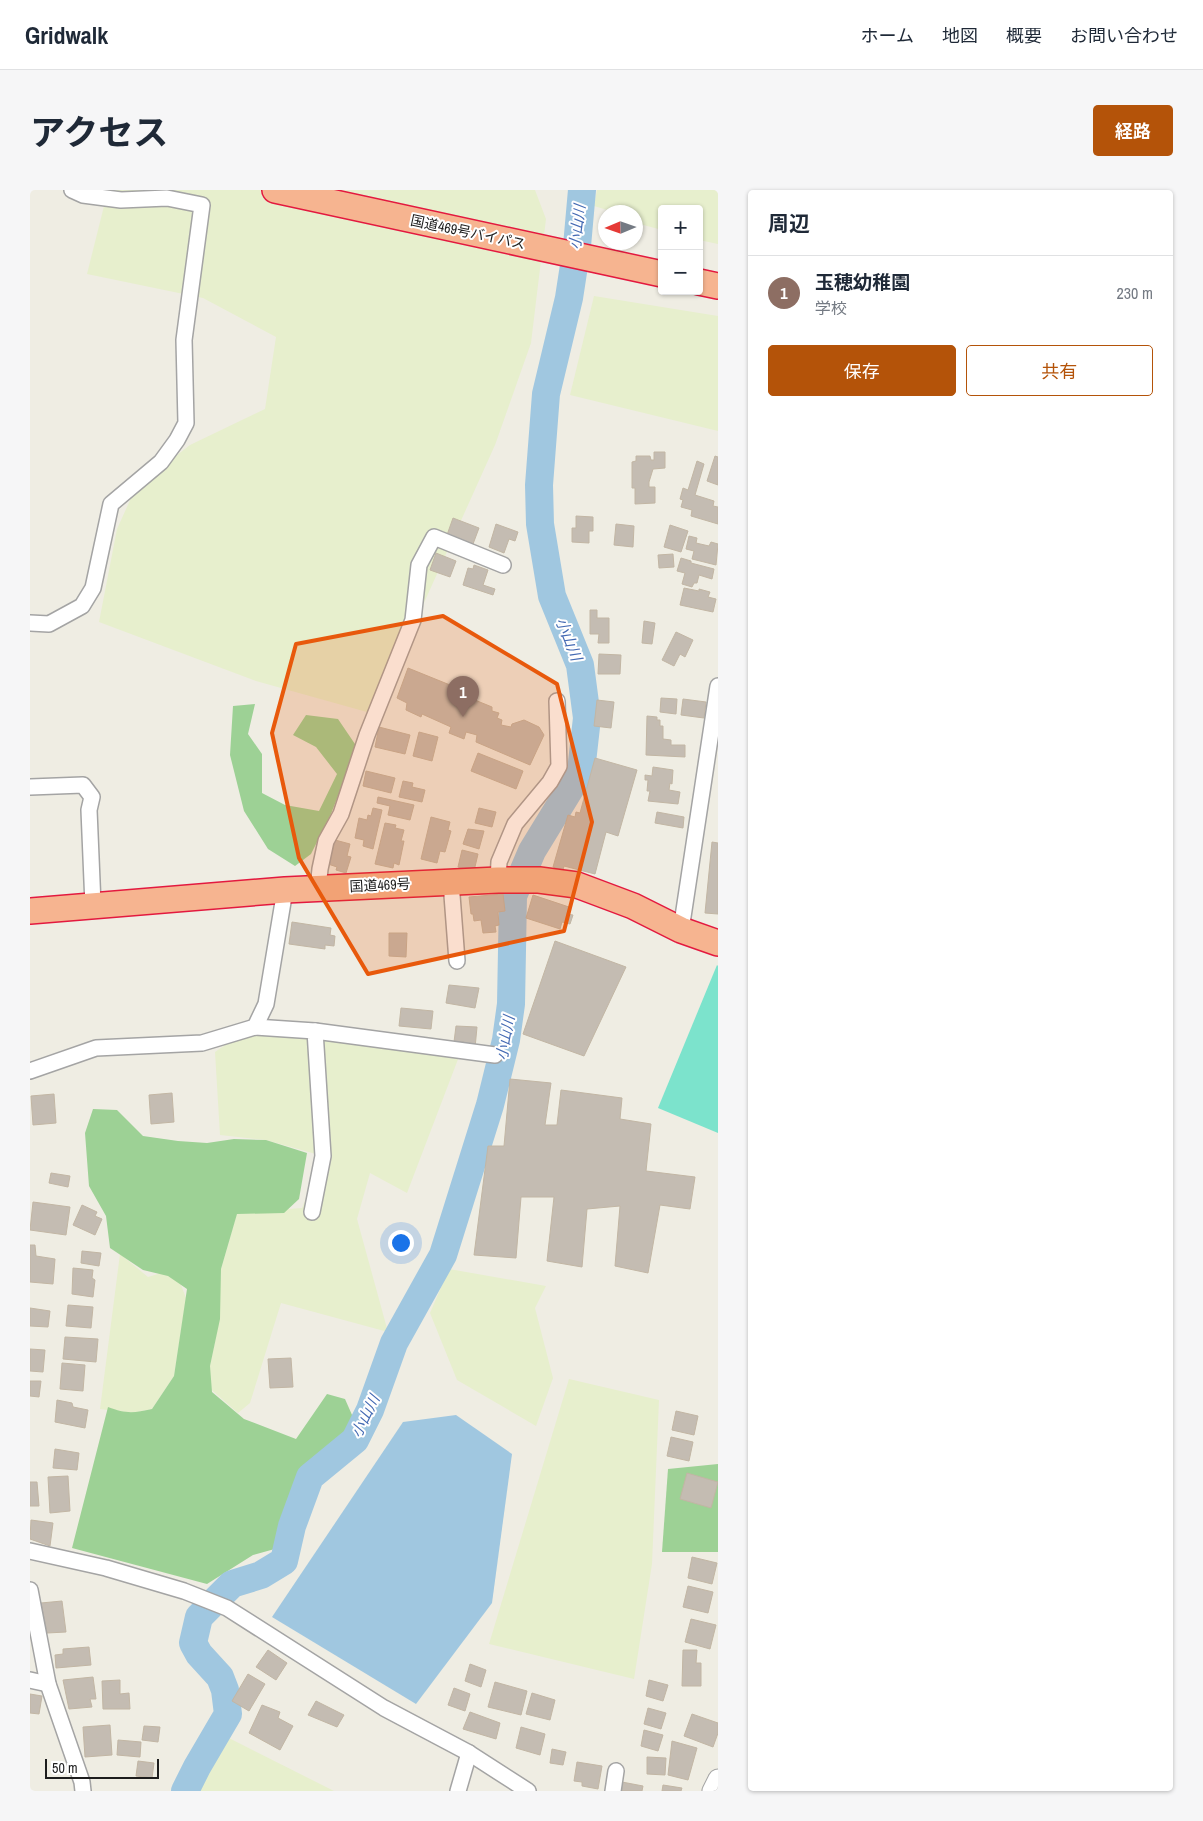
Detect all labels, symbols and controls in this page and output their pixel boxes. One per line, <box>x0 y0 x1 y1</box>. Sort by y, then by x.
text: Gridwalk <box>25 19 108 51</box>
text: ホーム <box>861 23 914 48</box>
text: 地図 <box>942 23 978 48</box>
text: 概要 <box>1006 23 1042 48</box>
text: お問い合わせ <box>1070 23 1178 48</box>
button: 経路 <box>1093 105 1173 156</box>
text: アクセス <box>30 109 168 156</box>
water label: 小山川 <box>564 201 590 251</box>
north arrow <box>598 205 643 250</box>
map controls <box>658 205 703 295</box>
button: + <box>658 205 703 250</box>
text: 周辺 <box>768 209 810 238</box>
street label: 国道469号バイパス <box>409 211 527 253</box>
button: − <box>658 250 703 295</box>
text: 玉穂幼稚園 <box>815 269 910 295</box>
text: 1 <box>780 282 788 304</box>
text: 230 m <box>1117 282 1153 304</box>
text: 学校 <box>815 297 847 319</box>
button: 保存 <box>768 345 956 396</box>
button: 共有 <box>966 345 1153 396</box>
water label: 小山川 <box>551 614 588 666</box>
pin: 1 <box>447 676 479 717</box>
street label: 国道469号 <box>349 874 411 896</box>
water label: 小山川 <box>491 1012 520 1062</box>
your location <box>388 1230 414 1256</box>
water label: 小山川 <box>346 1389 385 1441</box>
scale bar <box>45 1756 159 1779</box>
text: 50 m <box>52 1759 78 1777</box>

